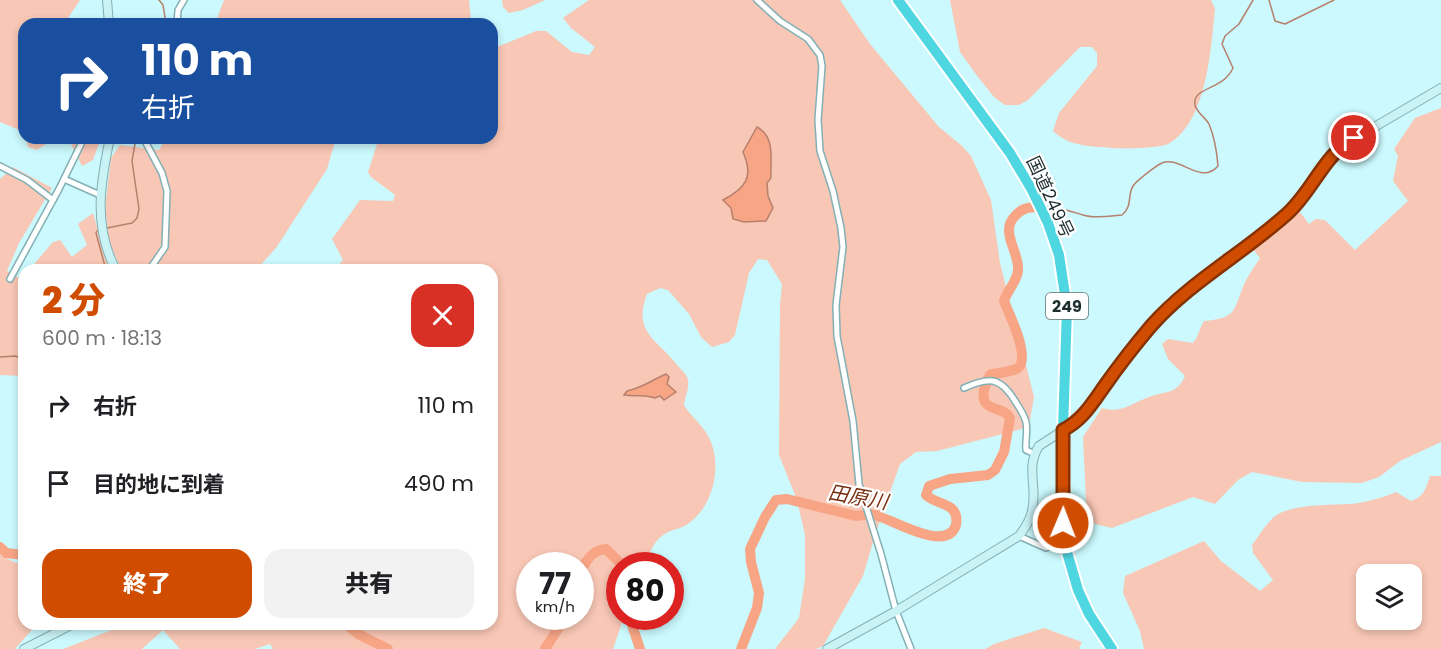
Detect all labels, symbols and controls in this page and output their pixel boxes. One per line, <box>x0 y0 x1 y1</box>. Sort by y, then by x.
text: 110 m <box>141 31 253 90</box>
icon: right <box>42 42 120 120</box>
text: 右折 <box>141 89 195 126</box>
pin <box>1328 112 1379 163</box>
icon: arrive <box>1337 121 1370 154</box>
street label: 国道249号 <box>1021 152 1080 242</box>
text: 2 分 <box>42 275 105 326</box>
button: close <box>411 284 474 347</box>
road number: 249 <box>1046 293 1088 319</box>
text: 600 m · 18:13 <box>42 324 162 352</box>
icon: right <box>42 389 75 422</box>
text: 110 m <box>418 390 474 421</box>
text: 右折 <box>93 391 137 422</box>
icon: arrive <box>42 467 75 500</box>
text: 490 m <box>404 468 474 499</box>
text: 目的地に到着 <box>93 469 225 500</box>
water label: 田原川 <box>826 478 892 516</box>
position arrow <box>1031 491 1095 555</box>
button: 終了 <box>42 549 252 618</box>
button: 共有 <box>264 549 474 618</box>
speed limit sign: 80 <box>606 552 684 630</box>
text: 77 <box>539 562 571 605</box>
map controls <box>1356 564 1422 630</box>
button: layers <box>1356 564 1422 630</box>
text: km/h <box>535 596 575 617</box>

